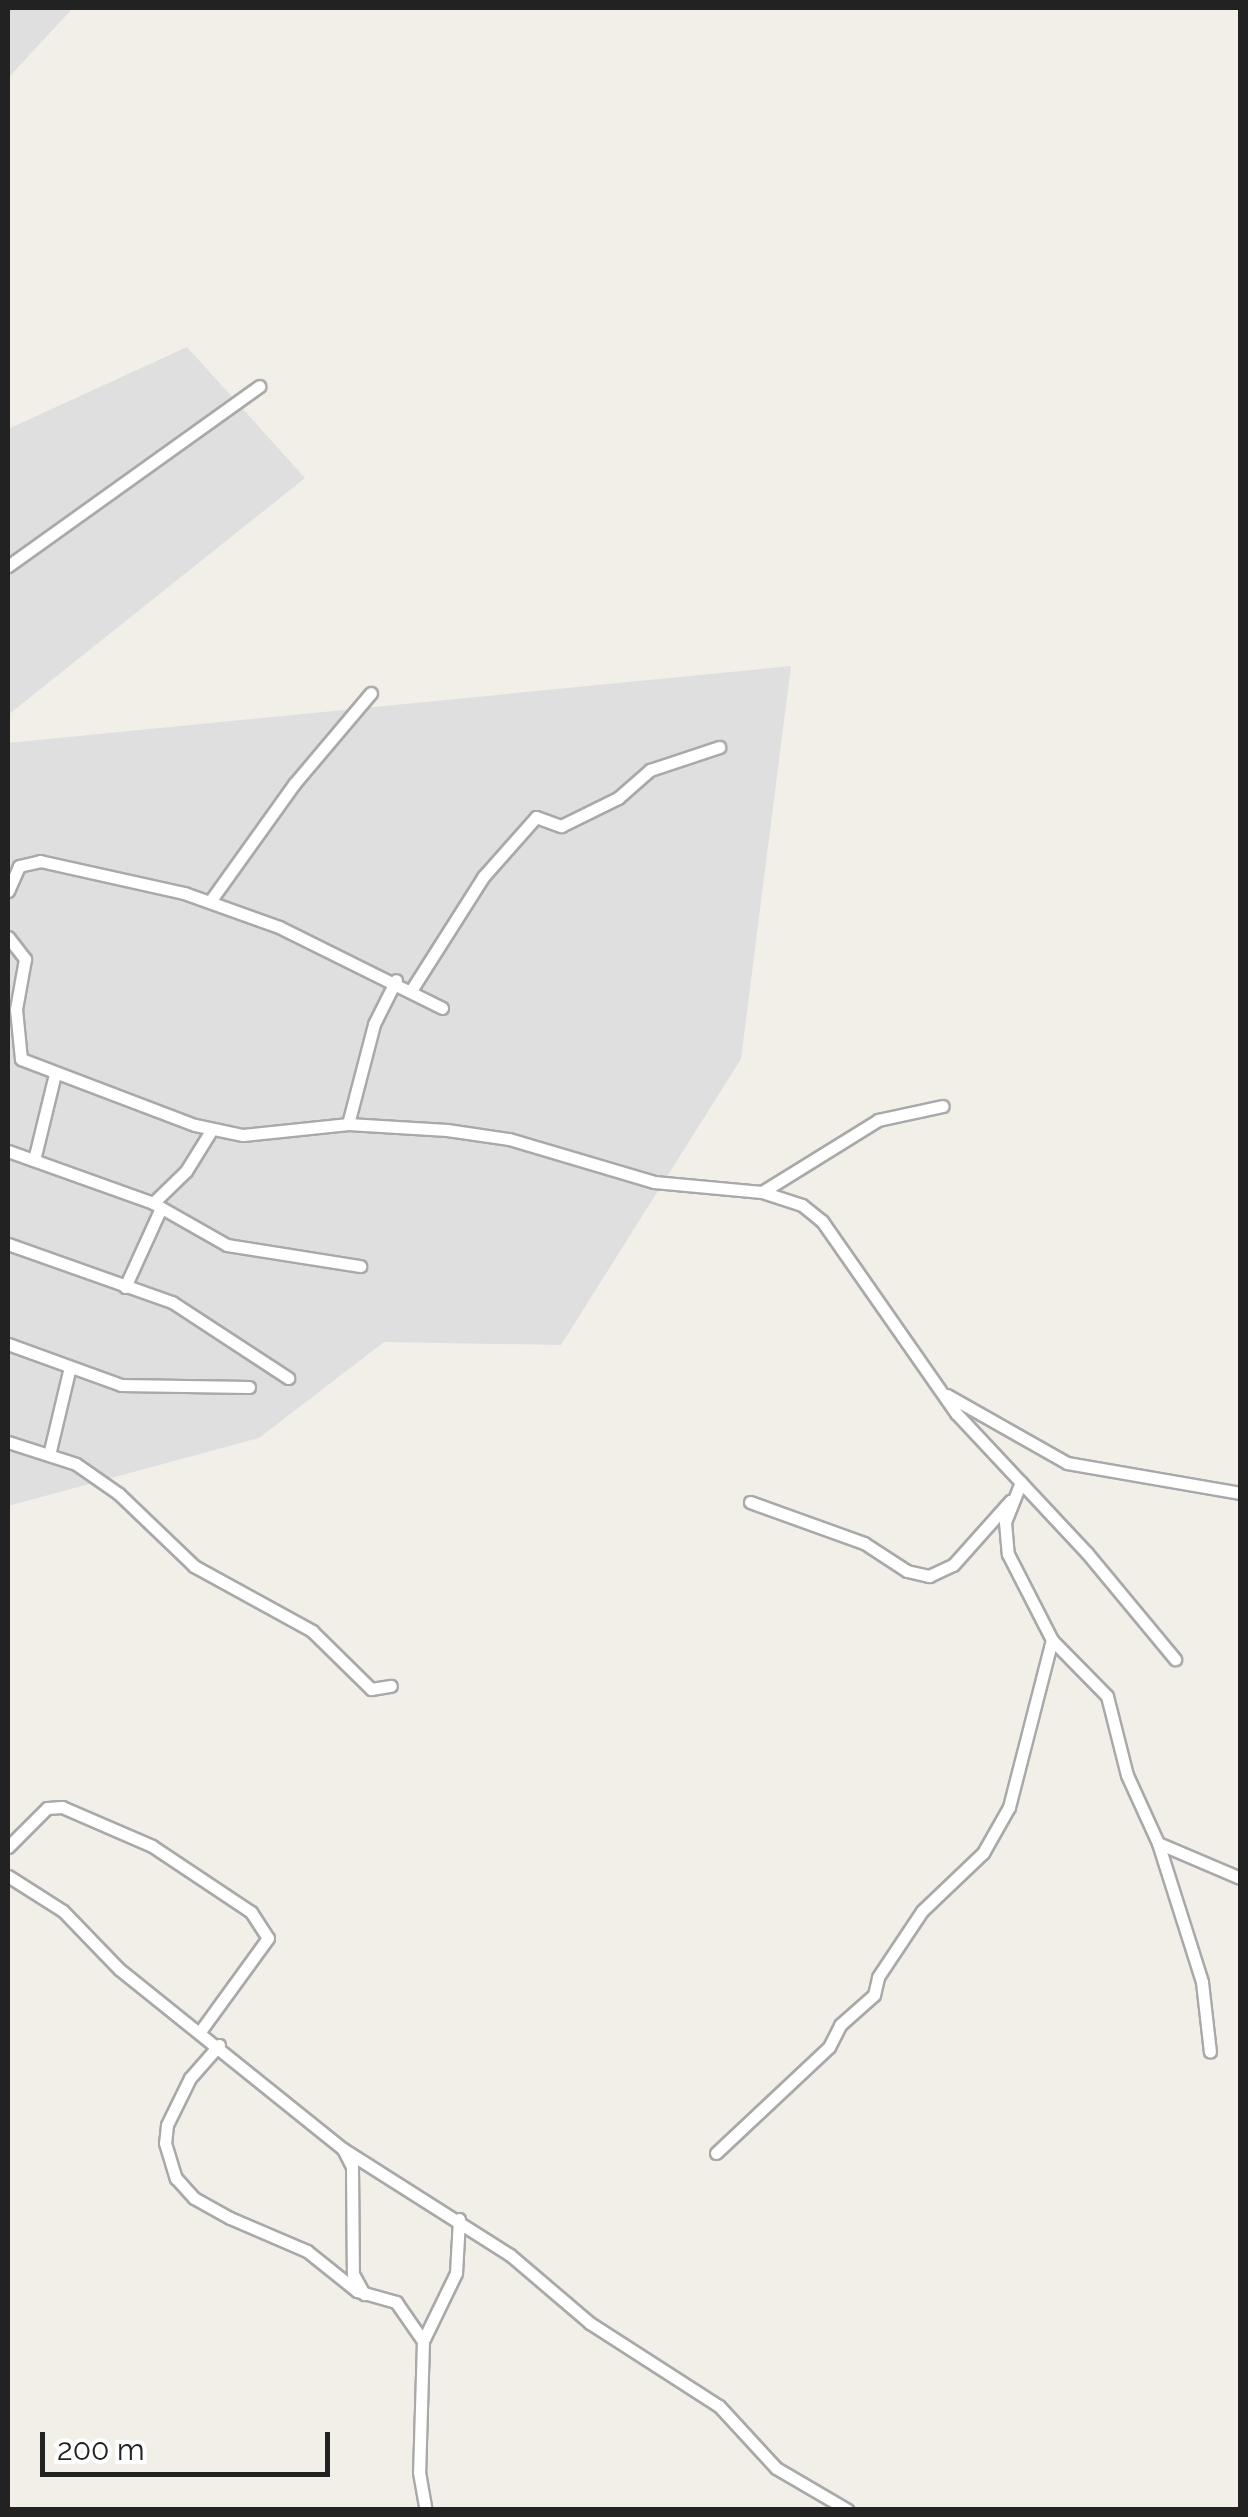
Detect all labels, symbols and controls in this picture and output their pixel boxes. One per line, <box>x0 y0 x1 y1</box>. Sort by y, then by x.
scale bar <box>45 2412 335 2474</box>
text: 200 m <box>57 2432 145 2467</box>

